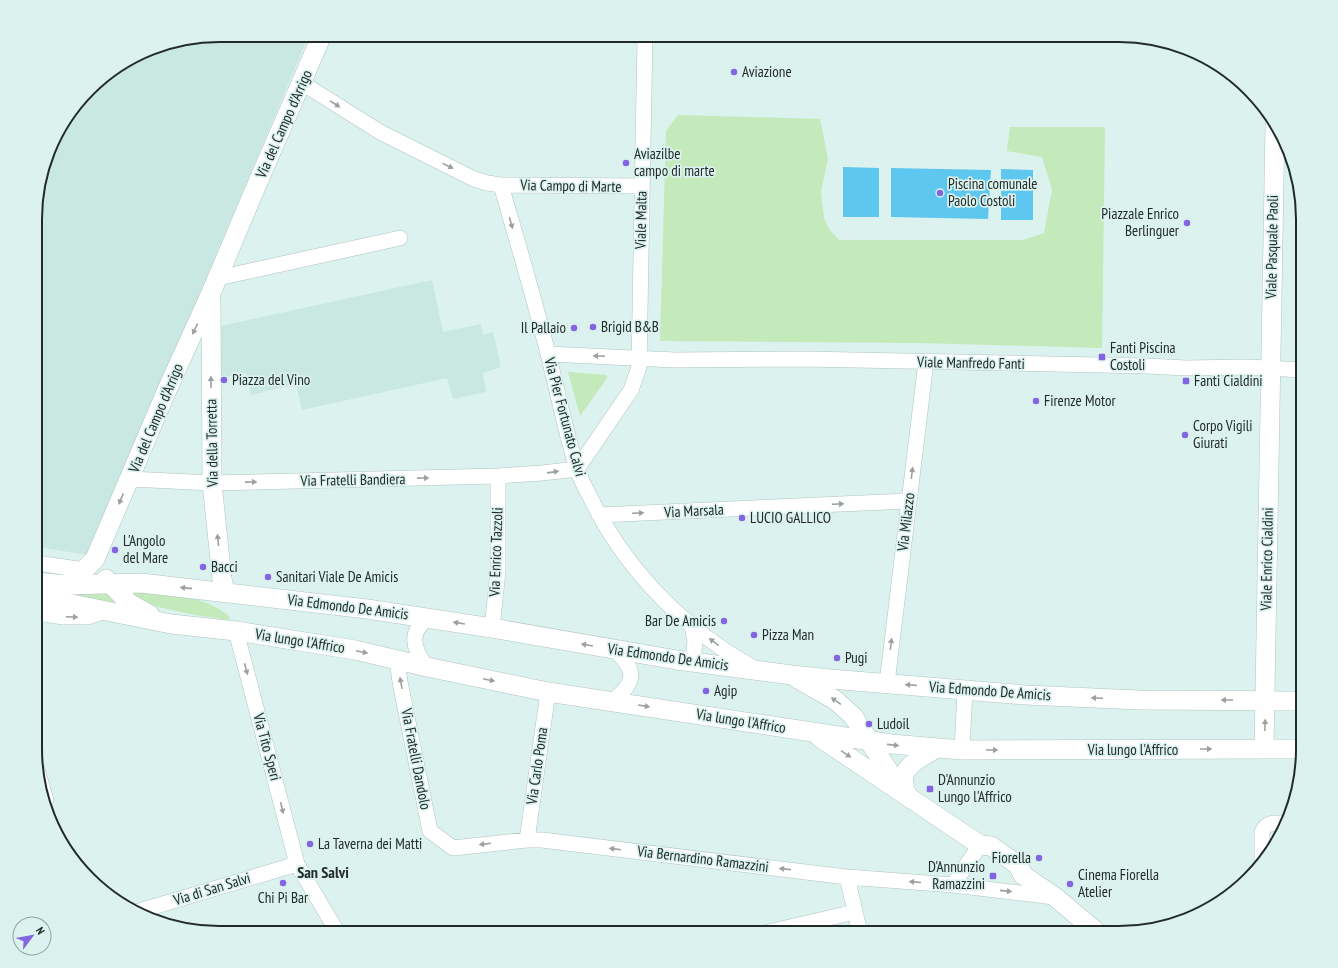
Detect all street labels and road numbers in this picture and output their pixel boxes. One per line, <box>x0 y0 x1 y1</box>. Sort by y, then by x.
street label: Via del Campo d'Arrigo <box>251 67 316 182</box>
street label: Via Campo di Marte <box>519 175 622 196</box>
street label: Viale Malta <box>630 191 651 250</box>
street label: Viale Pasquale Paoli <box>1261 195 1282 300</box>
street label: Viale Manfredo Fanti <box>916 352 1025 373</box>
street label: Via Pier Fortunato Calvi <box>540 354 590 478</box>
street label: Via del Campo d'Arrigo <box>124 360 187 476</box>
street label: Via della Torretta <box>201 399 222 488</box>
street label: Via Fratelli Bandiera <box>299 469 406 490</box>
street label: Via Milazzo <box>892 492 919 553</box>
street label: Via Marsala <box>663 499 724 522</box>
street label: Via Enrico Tazzoli <box>484 507 507 598</box>
street label: Viale Enrico Cialdini <box>1256 507 1277 612</box>
street label: Via Edmondo De Amicis <box>285 590 410 623</box>
street label: Via lungo l'Affrico <box>253 624 346 657</box>
street label: Via Edmondo De Amicis <box>605 638 730 674</box>
street label: Via Edmondo De Amicis <box>928 677 1052 704</box>
street label: Via lungo l'Affrico <box>694 704 787 737</box>
street label: Via Fratelli Dandolo <box>397 706 436 811</box>
street label: Via Tito Speri <box>249 710 286 783</box>
street label: Via Carlo Poma <box>522 726 551 807</box>
street label: Via lungo l'Affrico <box>1087 740 1178 759</box>
street label: Via Bernardino Ramazzini <box>635 841 770 876</box>
street label: Via di San Salvi <box>170 868 253 910</box>

